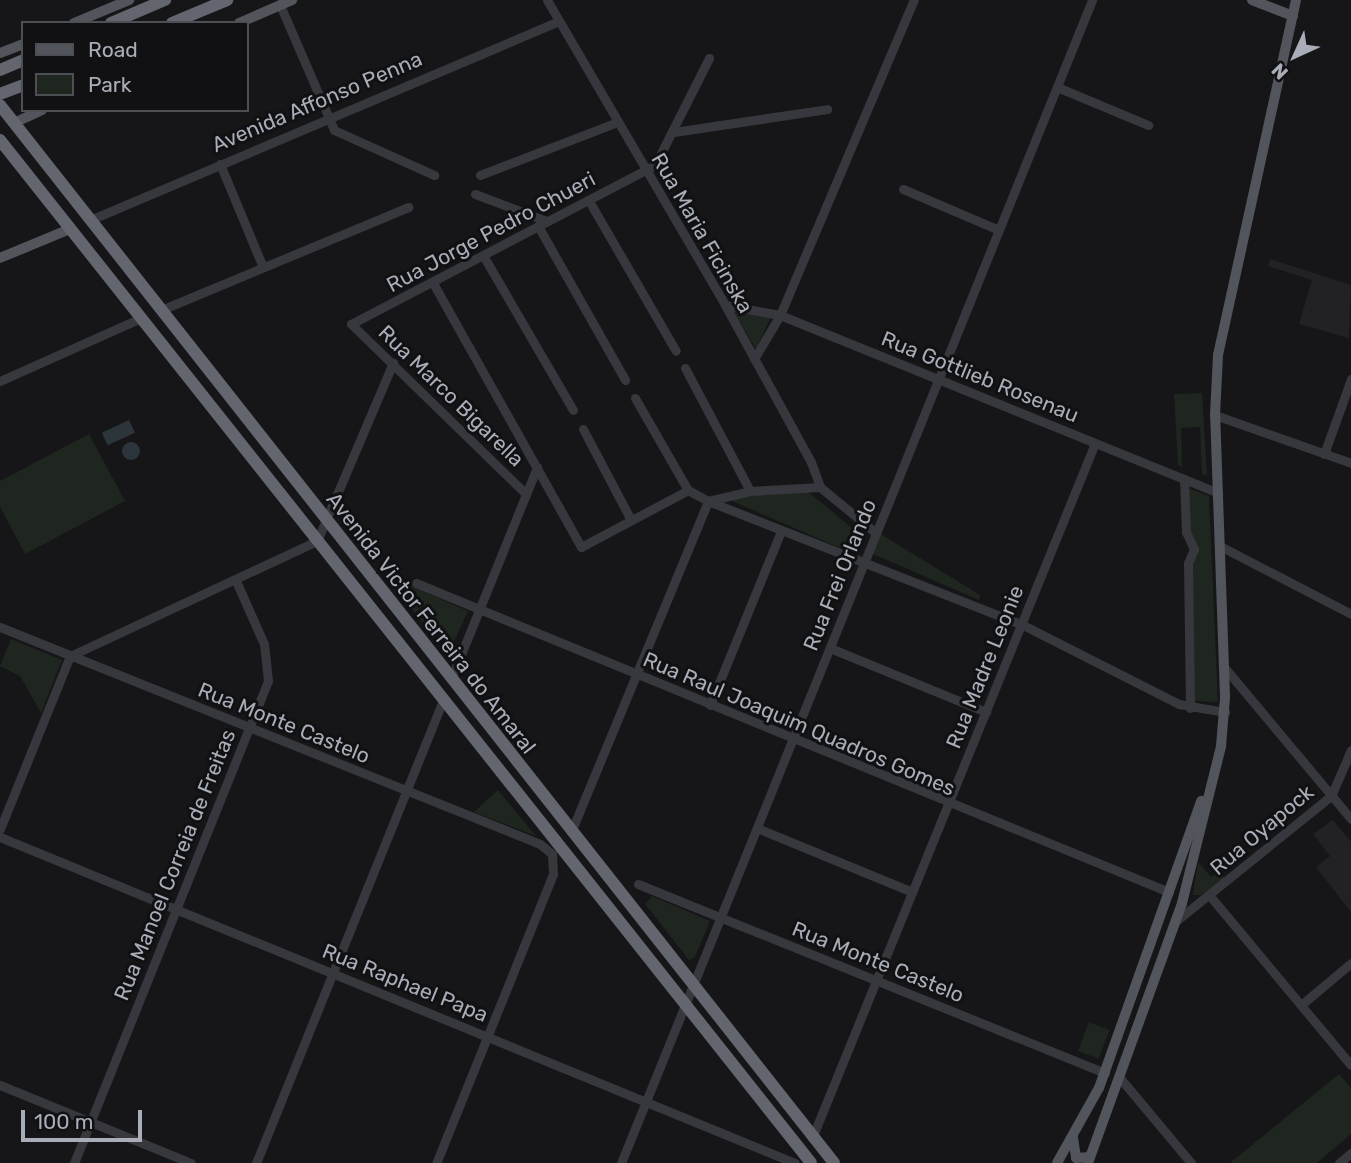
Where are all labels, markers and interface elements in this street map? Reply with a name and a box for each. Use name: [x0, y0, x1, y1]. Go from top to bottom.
legend: [21, 21, 248, 112]
north arrow: [1260, 21, 1330, 91]
text: Road: [88, 37, 138, 62]
street label: Avenida Affonso Penna: [208, 46, 426, 158]
text: N: [1267, 58, 1293, 84]
text: Park: [88, 72, 132, 97]
street label: Rua Maria Ficinska: [646, 148, 758, 318]
street label: Rua Jorge Pedro Chueri: [382, 166, 600, 298]
street label: Rua Marco Bigarella: [373, 320, 529, 472]
street label: Rua Gottlieb Rosenau: [878, 326, 1082, 428]
street label: Avenida Victor Ferreira do Amaral: [321, 487, 541, 759]
street label: Rua Frei Orlando: [798, 496, 882, 654]
street label: Rua Madre Leonie: [941, 582, 1029, 752]
street label: Rua Raul Joaquim Quadros Gomes: [639, 647, 959, 801]
street label: Rua Monte Castelo: [194, 677, 374, 769]
street label: Rua Manoel Correia de Freitas: [109, 726, 241, 1004]
street label: Rua Oyapock: [1205, 779, 1319, 881]
street label: Rua Monte Castelo: [788, 916, 968, 1008]
street label: Rua Raphael Papa: [319, 938, 491, 1028]
scale bar: [24, 1096, 145, 1140]
text: 100 m: [34, 1109, 93, 1134]

